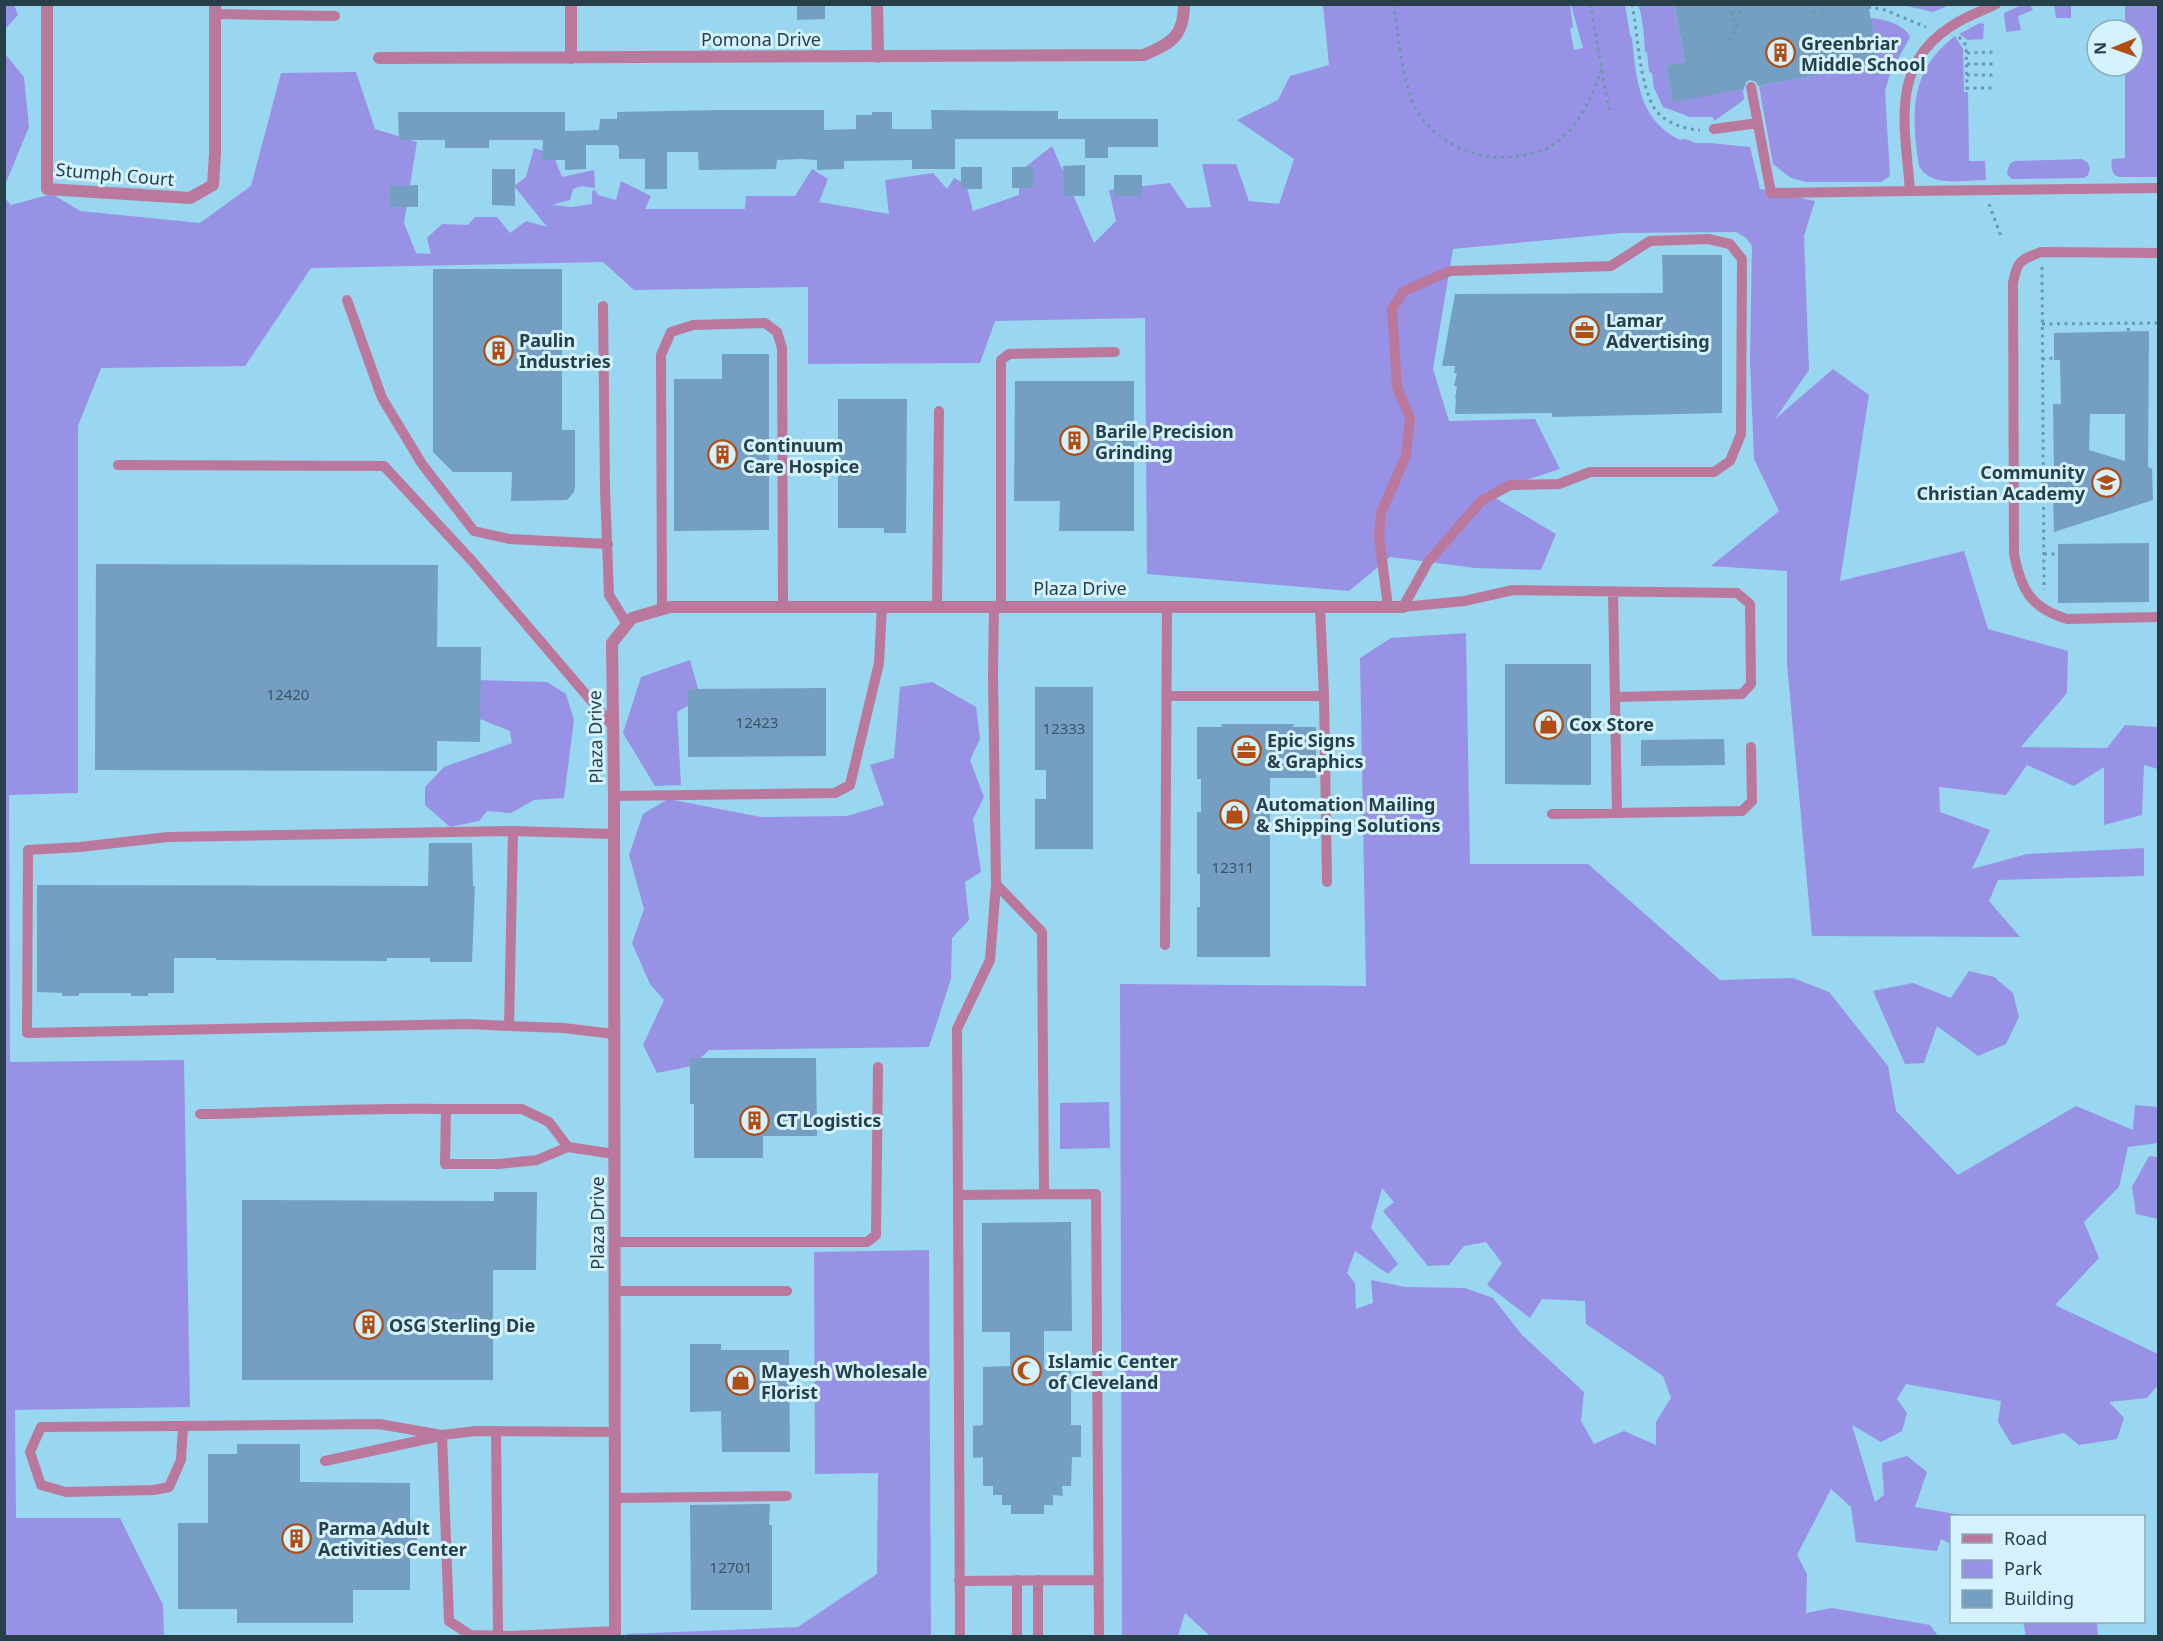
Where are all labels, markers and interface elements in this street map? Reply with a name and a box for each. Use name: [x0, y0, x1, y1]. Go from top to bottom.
north arrow: [2085, 18, 2145, 78]
street label: Pomona Drive: [701, 27, 821, 51]
place label: Greenbriar Middle School: [1801, 31, 1926, 76]
building icon: Greenbriar Middle School: [1764, 37, 1796, 69]
text: N: [2089, 42, 2111, 55]
street label: Stumph Court: [55, 157, 176, 191]
place label: Lamar Advertising: [1606, 308, 1710, 353]
office icon: Lamar Advertising: [1569, 314, 1601, 346]
place label: Paulin Industries: [519, 328, 611, 373]
building icon: Paulin Industries: [482, 334, 514, 366]
place label: Barile Precision Grinding: [1095, 419, 1234, 464]
building icon: Barile Precision Grinding: [1058, 425, 1090, 457]
place label: Continuum Care Hospice: [743, 433, 859, 478]
building icon: Continuum Care Hospice: [706, 439, 738, 471]
place label: Community Christian Academy: [1916, 460, 2086, 505]
school or university icon: Community Christian Academy: [2090, 466, 2122, 498]
street label: Plaza Drive: [1033, 576, 1127, 600]
house number: 12420: [267, 684, 309, 704]
street label: Plaza Drive: [582, 690, 608, 784]
shop icon: Cox Store: [1532, 708, 1564, 740]
house number: 12423: [736, 712, 778, 732]
place label: Cox Store: [1569, 712, 1654, 736]
house number: 12333: [1043, 718, 1085, 738]
place label: Epic Signs & Graphics: [1267, 728, 1363, 773]
office icon: Epic Signs & Graphics: [1230, 734, 1262, 766]
place label: Automation Mailing & Shipping Solutions: [1256, 792, 1440, 837]
shop icon: Automation Mailing & Shipping Solutions: [1219, 798, 1251, 830]
house number: 12311: [1212, 857, 1254, 877]
building icon: CT Logistics: [739, 1104, 771, 1136]
place label: CT Logistics: [776, 1108, 881, 1132]
street label: Plaza Drive: [585, 1176, 609, 1270]
building icon: OSG Sterling Die: [352, 1309, 384, 1341]
place label: OSG Sterling Die: [389, 1313, 535, 1337]
place label: Islamic Center of Cleveland: [1048, 1349, 1178, 1394]
mosque icon: Islamic Center of Cleveland: [1011, 1355, 1043, 1387]
place label: Mayesh Wholesale Florist: [761, 1359, 928, 1404]
shop icon: Mayesh Wholesale Florist: [724, 1365, 756, 1397]
legend: [1950, 1515, 2145, 1623]
place label: Parma Adult Activities Center: [318, 1516, 467, 1561]
building icon: Parma Adult Activities Center: [281, 1522, 313, 1554]
text: Road: [2004, 1526, 2047, 1550]
text: Park: [2004, 1556, 2042, 1580]
house number: 12701: [710, 1557, 752, 1577]
text: Building: [2004, 1586, 2074, 1610]

